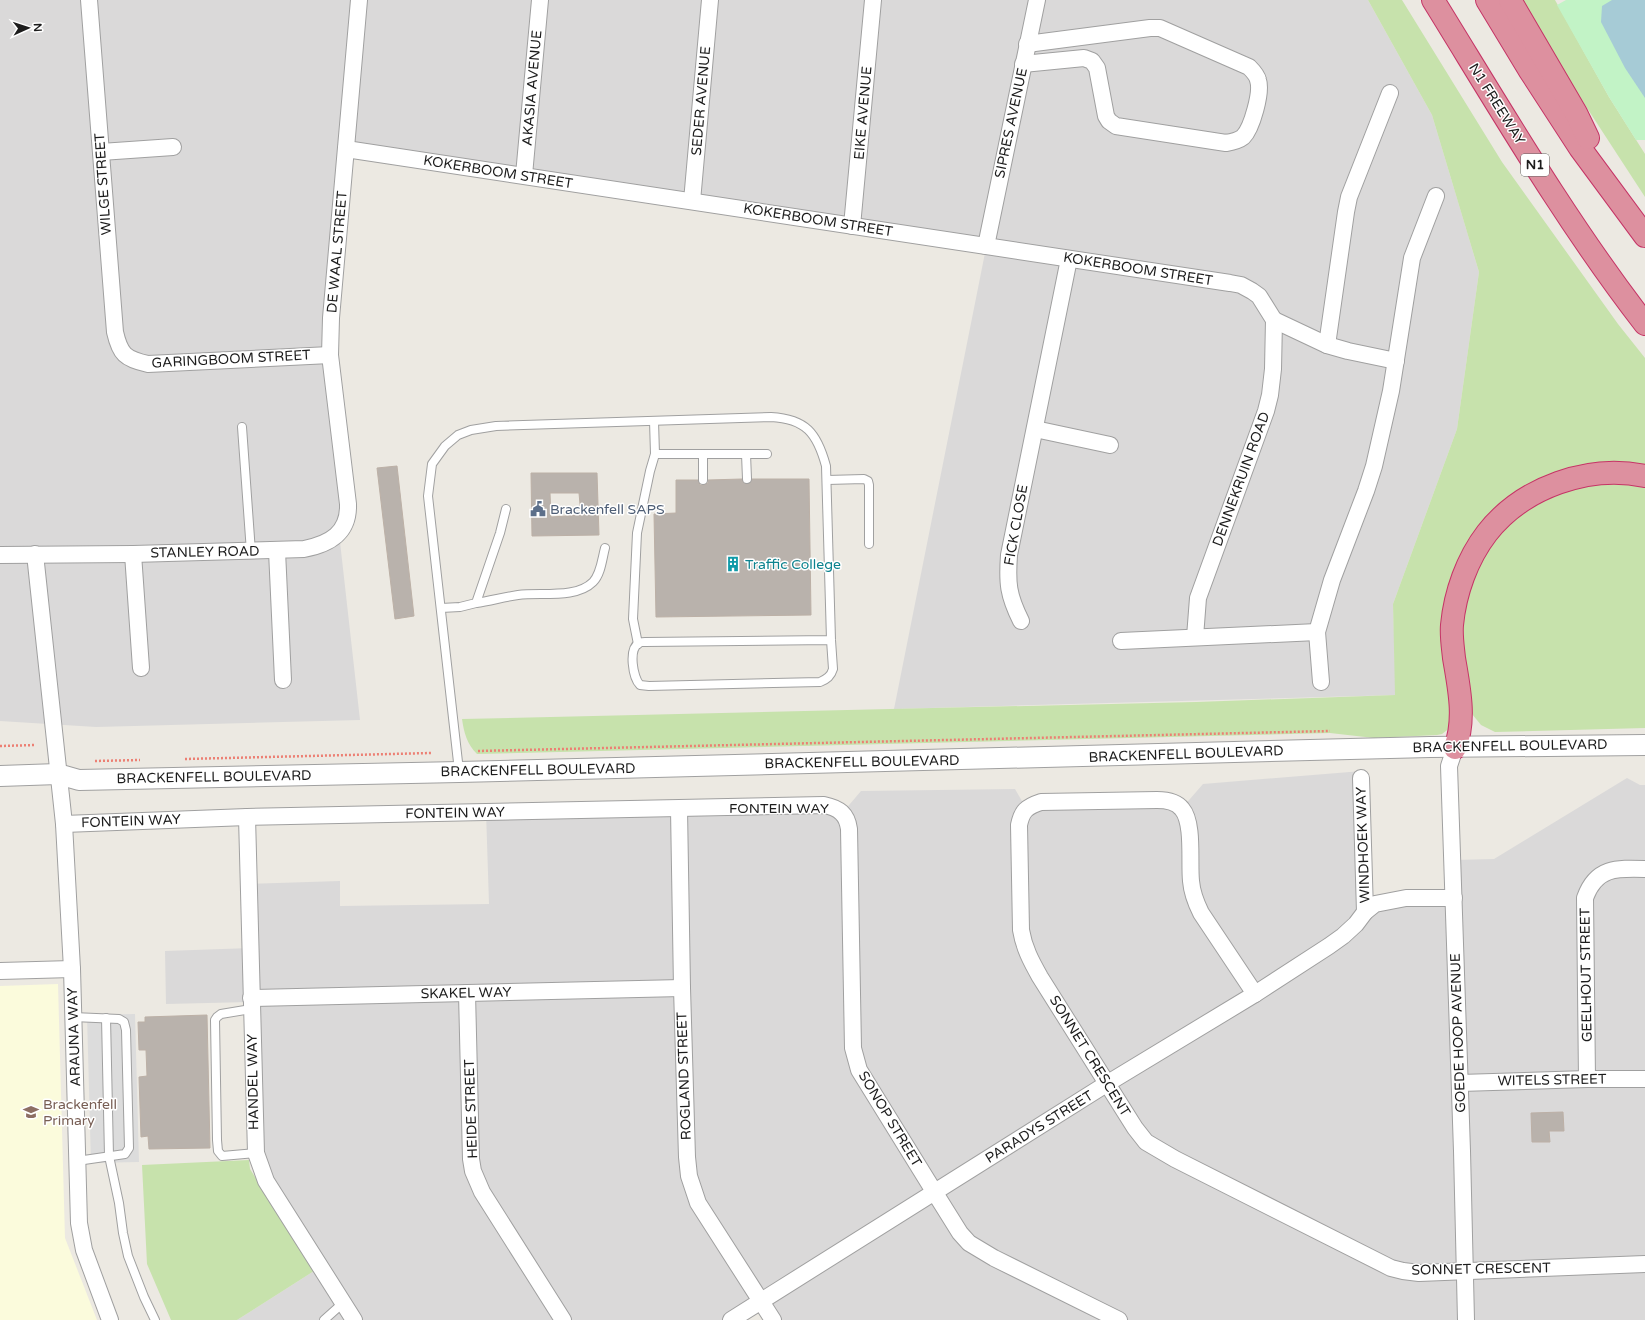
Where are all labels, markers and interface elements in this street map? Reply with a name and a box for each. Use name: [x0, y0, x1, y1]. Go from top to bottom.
north arrow: [8, 8, 48, 48]
text: N: [31, 23, 44, 32]
street label: AKASIA AVENUE: [518, 29, 546, 146]
street label: SEDER AVENUE: [688, 45, 714, 156]
street label: N1 FREEWAY: [1465, 60, 1529, 148]
street label: EIKE AVENUE: [850, 65, 876, 161]
street label: SIPRES AVENUE: [991, 66, 1031, 180]
street label: WILGE STREET: [91, 132, 115, 236]
street label: KOKERBOOM STREET: [422, 152, 574, 192]
road number: N1: [1521, 154, 1549, 176]
street label: DE WAAL STREET: [323, 190, 351, 314]
street label: KOKERBOOM STREET: [742, 200, 894, 240]
street label: KOKERBOOM STREET: [1062, 249, 1214, 289]
street label: GARINGBOOM STREET: [151, 346, 312, 372]
street label: DENNEKRUIN ROAD: [1209, 409, 1273, 549]
street label: FICK CLOSE: [1001, 483, 1031, 567]
public building icon: Brackenfell SAPS: [529, 500, 547, 518]
place label: Brackenfell SAPS: [550, 501, 665, 518]
street label: STANLEY ROAD: [150, 543, 260, 561]
building icon: Traffic College: [724, 555, 742, 573]
place label: Traffic College: [745, 556, 841, 573]
street label: BRACKENFELL BOULEVARD: [1412, 736, 1608, 756]
street label: BRACKENFELL BOULEVARD: [1088, 742, 1284, 766]
street label: BRACKENFELL BOULEVARD: [764, 752, 960, 772]
street label: BRACKENFELL BOULEVARD: [440, 760, 636, 780]
street label: BRACKENFELL BOULEVARD: [116, 767, 312, 787]
street label: WINDHOEK WAY: [1352, 786, 1374, 904]
street label: FONTEIN WAY: [729, 800, 829, 817]
street label: FONTEIN WAY: [405, 804, 505, 822]
street label: FONTEIN WAY: [81, 811, 181, 831]
street label: GEELHOUT STREET: [1576, 907, 1596, 1042]
street label: GOEDE HOOP AVENUE: [1447, 953, 1469, 1113]
street label: SKAKEL WAY: [420, 984, 512, 1002]
street label: ARAUNA WAY: [64, 987, 84, 1087]
street label: SONNET CRESCENT: [1046, 992, 1134, 1120]
street label: ROGLAND STREET: [673, 1011, 695, 1141]
street label: HANDEL WAY: [244, 1034, 262, 1130]
street label: HEIDE STREET: [461, 1058, 481, 1159]
street label: SONOP STREET: [855, 1068, 926, 1170]
street label: WITELS STREET: [1497, 1071, 1607, 1089]
street label: PARADYS STREET: [982, 1087, 1096, 1167]
place label: Brackenfell Primary: [43, 1096, 117, 1129]
school or university icon: Brackenfell Primary: [22, 1103, 40, 1121]
street label: SONNET CRESCENT: [1411, 1259, 1551, 1279]

